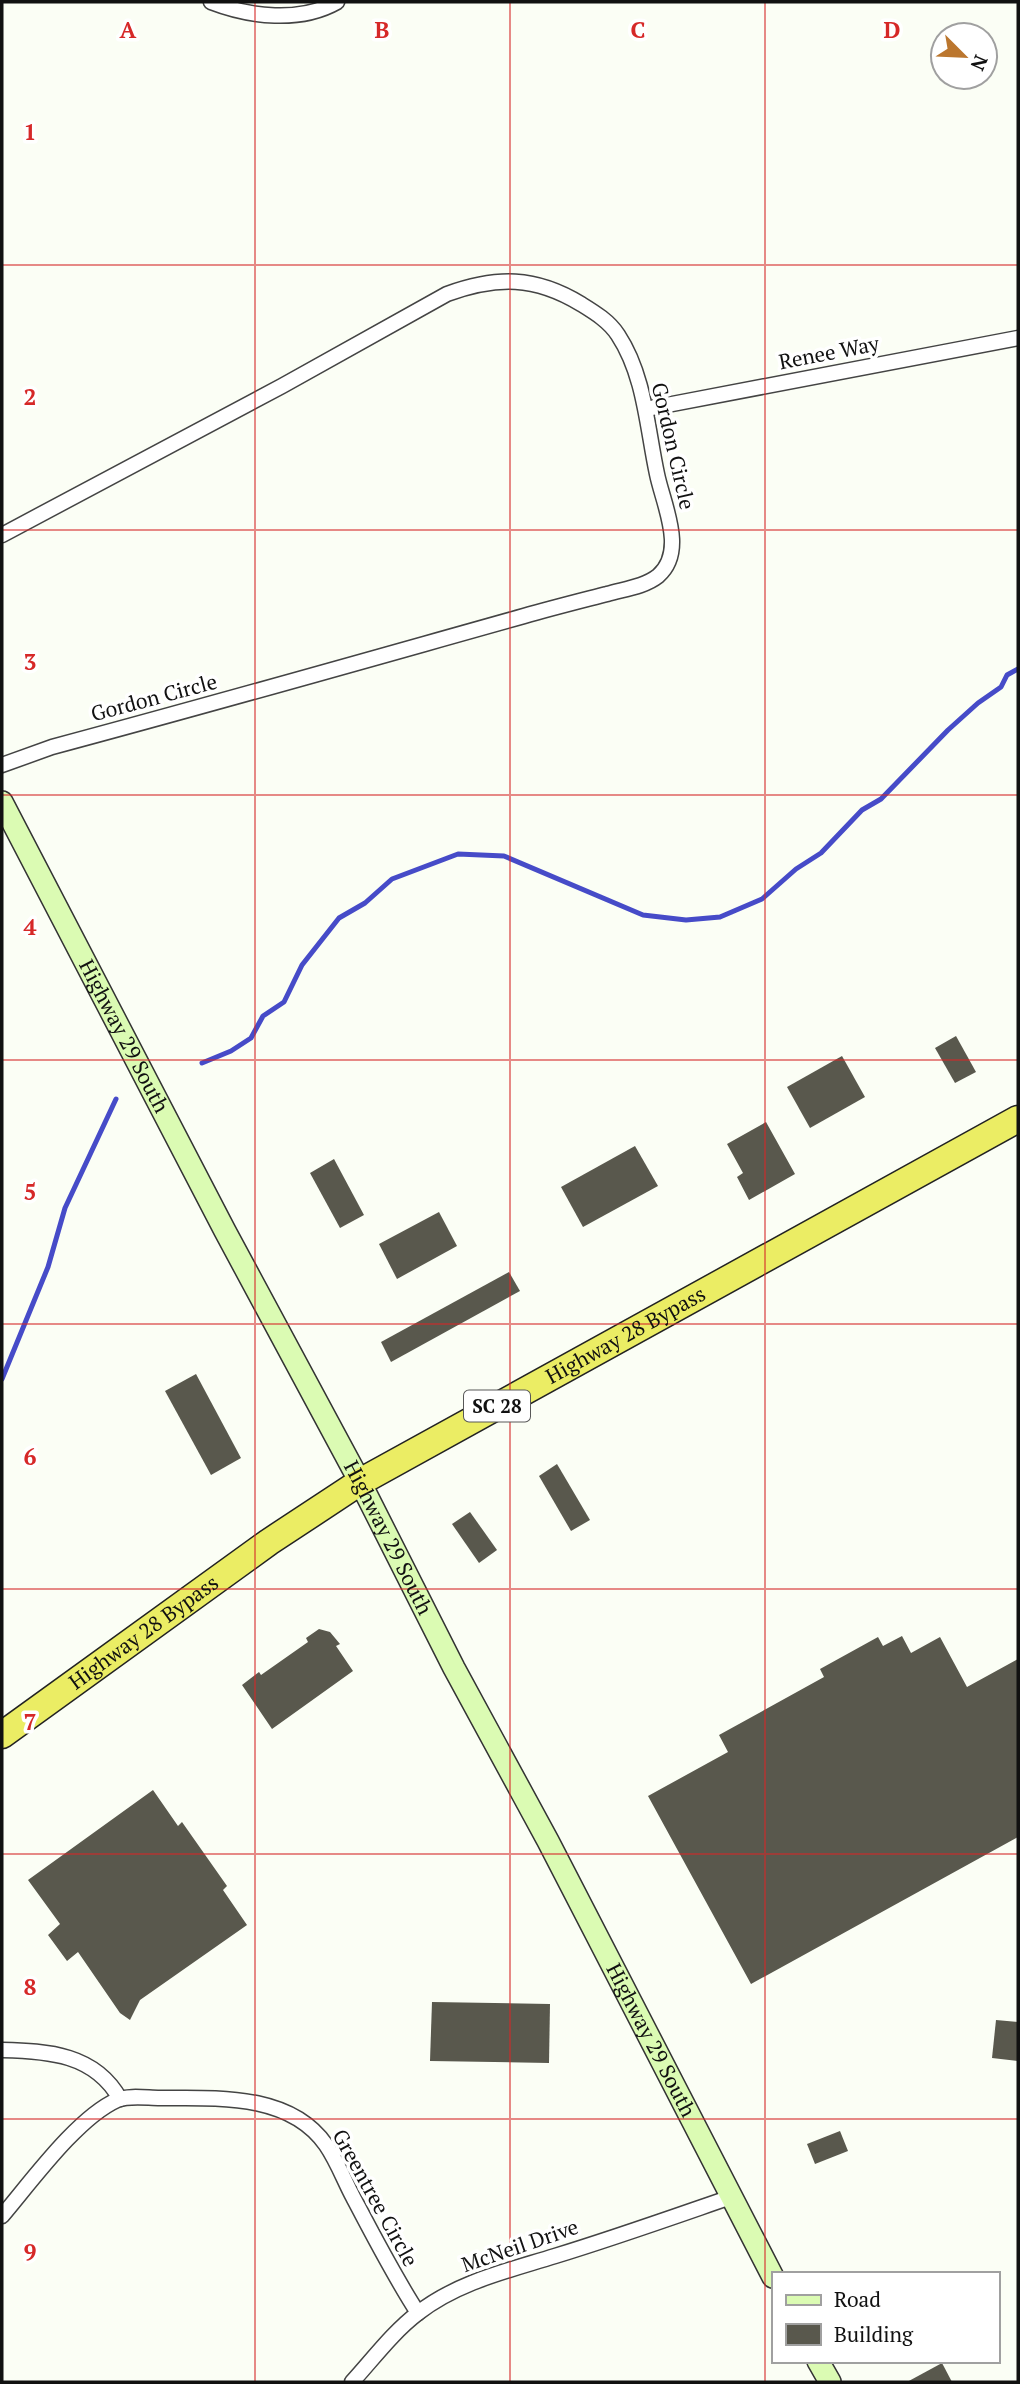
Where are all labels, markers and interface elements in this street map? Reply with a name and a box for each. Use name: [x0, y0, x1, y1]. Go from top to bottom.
text: A: [120, 14, 137, 45]
text: B: [375, 14, 390, 45]
text: C: [631, 14, 646, 45]
text: D: [884, 14, 901, 45]
north arrow: [929, 21, 999, 91]
text: N: [965, 51, 994, 75]
text: 1: [24, 116, 37, 147]
street label: Renee Way: [776, 328, 882, 375]
street label: Gordon Circle: [646, 380, 702, 512]
text: 2: [24, 381, 37, 412]
text: 3: [24, 646, 37, 677]
street label: Gordon Circle: [88, 667, 220, 727]
text: 4: [24, 911, 37, 942]
street label: Highway 29 South: [73, 954, 176, 1117]
text: 5: [24, 1176, 37, 1207]
street label: Highway 28 Bypass: [540, 1279, 710, 1390]
road number: SC 28: [464, 1390, 530, 1422]
text: 6: [24, 1441, 37, 1472]
street label: Highway 29 South: [338, 1455, 440, 1619]
street label: Highway 28 Bypass: [63, 1568, 224, 1695]
text: 7: [24, 1706, 37, 1737]
street label: Highway 29 South: [600, 1958, 703, 2121]
text: 8: [24, 1971, 37, 2002]
street label: Greentree Circle: [327, 2124, 425, 2271]
street label: McNeil Drive: [458, 2212, 582, 2278]
text: 9: [24, 2236, 37, 2267]
legend: [772, 2272, 999, 2363]
text: Road: [834, 2285, 881, 2313]
text: Building: [834, 2320, 914, 2348]

